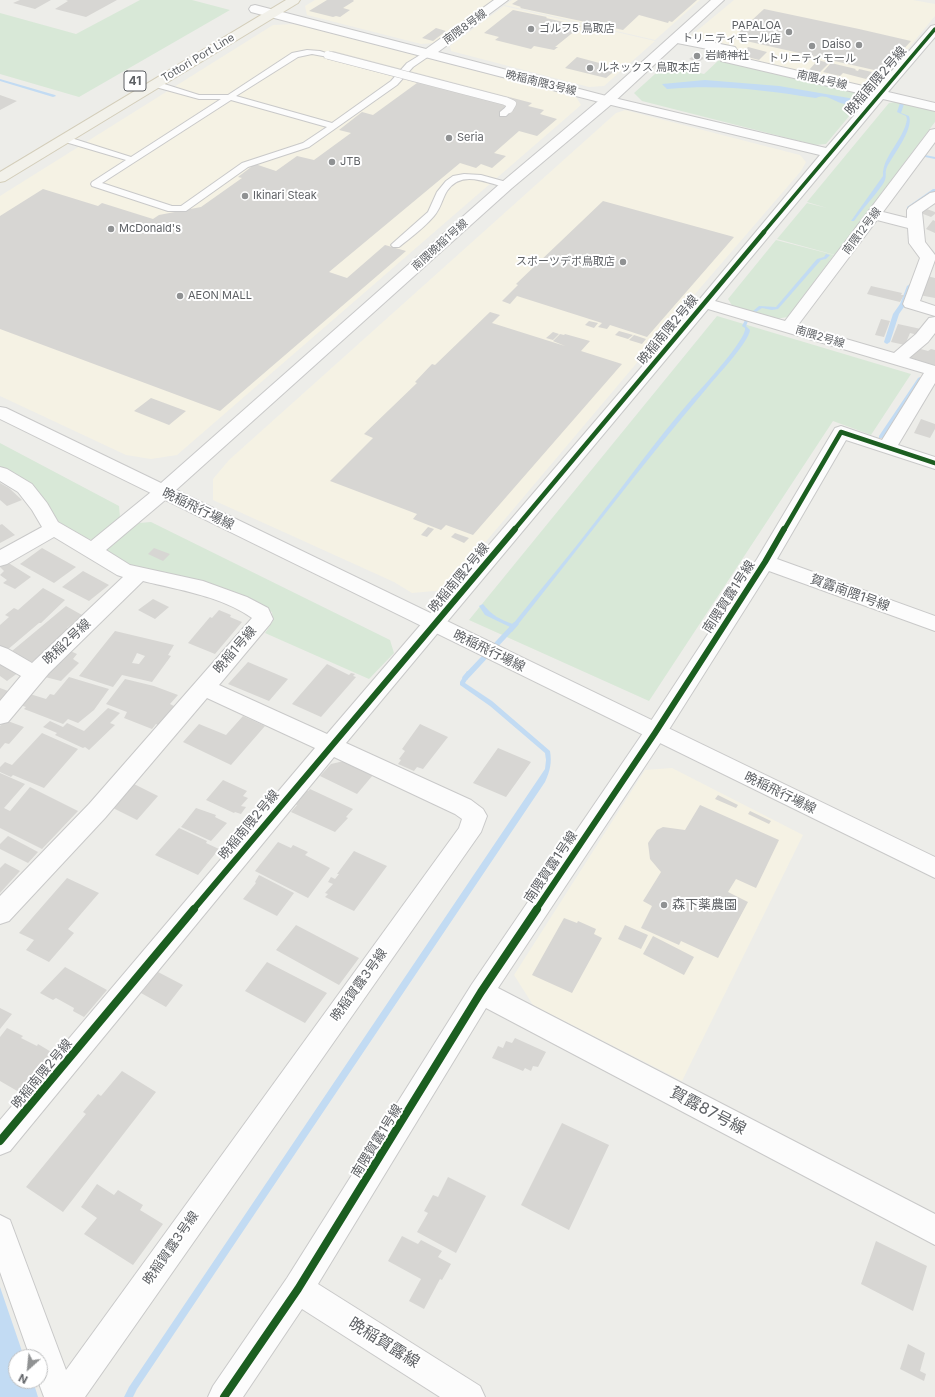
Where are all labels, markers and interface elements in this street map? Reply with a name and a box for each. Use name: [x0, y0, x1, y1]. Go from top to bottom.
street label: 南隈8号線: [441, 7, 489, 47]
place label: PAPALOA トリニティモール店: [682, 19, 781, 45]
place label: ゴルフ5 鳥取店: [539, 22, 615, 36]
marker: ゴルフ5 鳥取店: [526, 24, 536, 34]
marker: PAPALOA トリニティモール店: [784, 27, 794, 37]
street label: Tottori Port Line: [159, 31, 237, 85]
place label: Daiso: [822, 38, 851, 52]
marker: Daiso: [854, 40, 864, 50]
marker: トリニティモール: [807, 41, 817, 51]
street label: 晩稲南隈2号線: [842, 43, 910, 119]
place label: 岩崎神社: [705, 49, 749, 63]
marker: 岩崎神社: [692, 51, 702, 61]
place label: トリニティモール: [768, 52, 856, 66]
place label: ルネックス 鳥取本店: [598, 61, 700, 75]
marker: ルネックス 鳥取本店: [585, 63, 595, 73]
street label: 晩稲南隈3号線: [504, 68, 578, 98]
street label: 南隈4号線: [796, 68, 848, 92]
road number: 41: [124, 71, 146, 91]
place label: Seria: [457, 131, 484, 145]
marker: Seria: [444, 133, 454, 143]
place label: JTB: [340, 155, 361, 169]
marker: JTB: [327, 157, 337, 167]
place label: Ikinari Steak: [253, 189, 317, 203]
marker: Ikinari Steak: [240, 191, 250, 201]
street label: 南隈12号線: [840, 205, 884, 257]
street label: 南隈晩稲1号線: [409, 217, 471, 273]
place label: McDonald's: [119, 222, 181, 236]
marker: McDonald's: [106, 224, 116, 234]
place label: スポーツデポ鳥取店: [516, 255, 615, 269]
marker: スポーツデポ鳥取店: [618, 257, 628, 267]
place label: AEON MALL: [188, 289, 252, 303]
marker: AEON MALL: [175, 291, 185, 301]
street label: 晩稲南隈2号線: [634, 292, 702, 368]
street label: 南隈2号線: [794, 323, 846, 351]
street label: 晩稲飛行場線: [160, 485, 236, 533]
street label: 晩稲南隈2号線: [425, 540, 493, 616]
street label: 南隈賀露1号線: [700, 558, 758, 636]
street label: 賀露南隈1号線: [808, 571, 892, 615]
street label: 晩稲2号線: [40, 616, 94, 668]
street label: 晩稲1号線: [210, 623, 260, 677]
street label: 晩稲飛行場線: [451, 627, 527, 675]
street label: 晩稲飛行場線: [742, 769, 818, 817]
street label: 晩稲南隈2号線: [215, 787, 283, 863]
street label: 南隈賀露1号線: [521, 828, 581, 906]
place label: 森下薬農園: [672, 897, 737, 913]
marker: 森下薬農園: [659, 900, 669, 910]
street label: 晩稲賀露3号線: [327, 946, 391, 1024]
street label: 晩稲南隈2号線: [8, 1036, 76, 1112]
street label: 賀露87号線: [667, 1083, 749, 1139]
street label: 南隈賀露1号線: [348, 1102, 406, 1180]
street label: 晩稲賀露3号線: [140, 1208, 202, 1288]
street label: 晩稲賀露線: [345, 1314, 423, 1372]
north arrow: [8, 1349, 48, 1389]
text: N: [16, 1371, 30, 1387]

